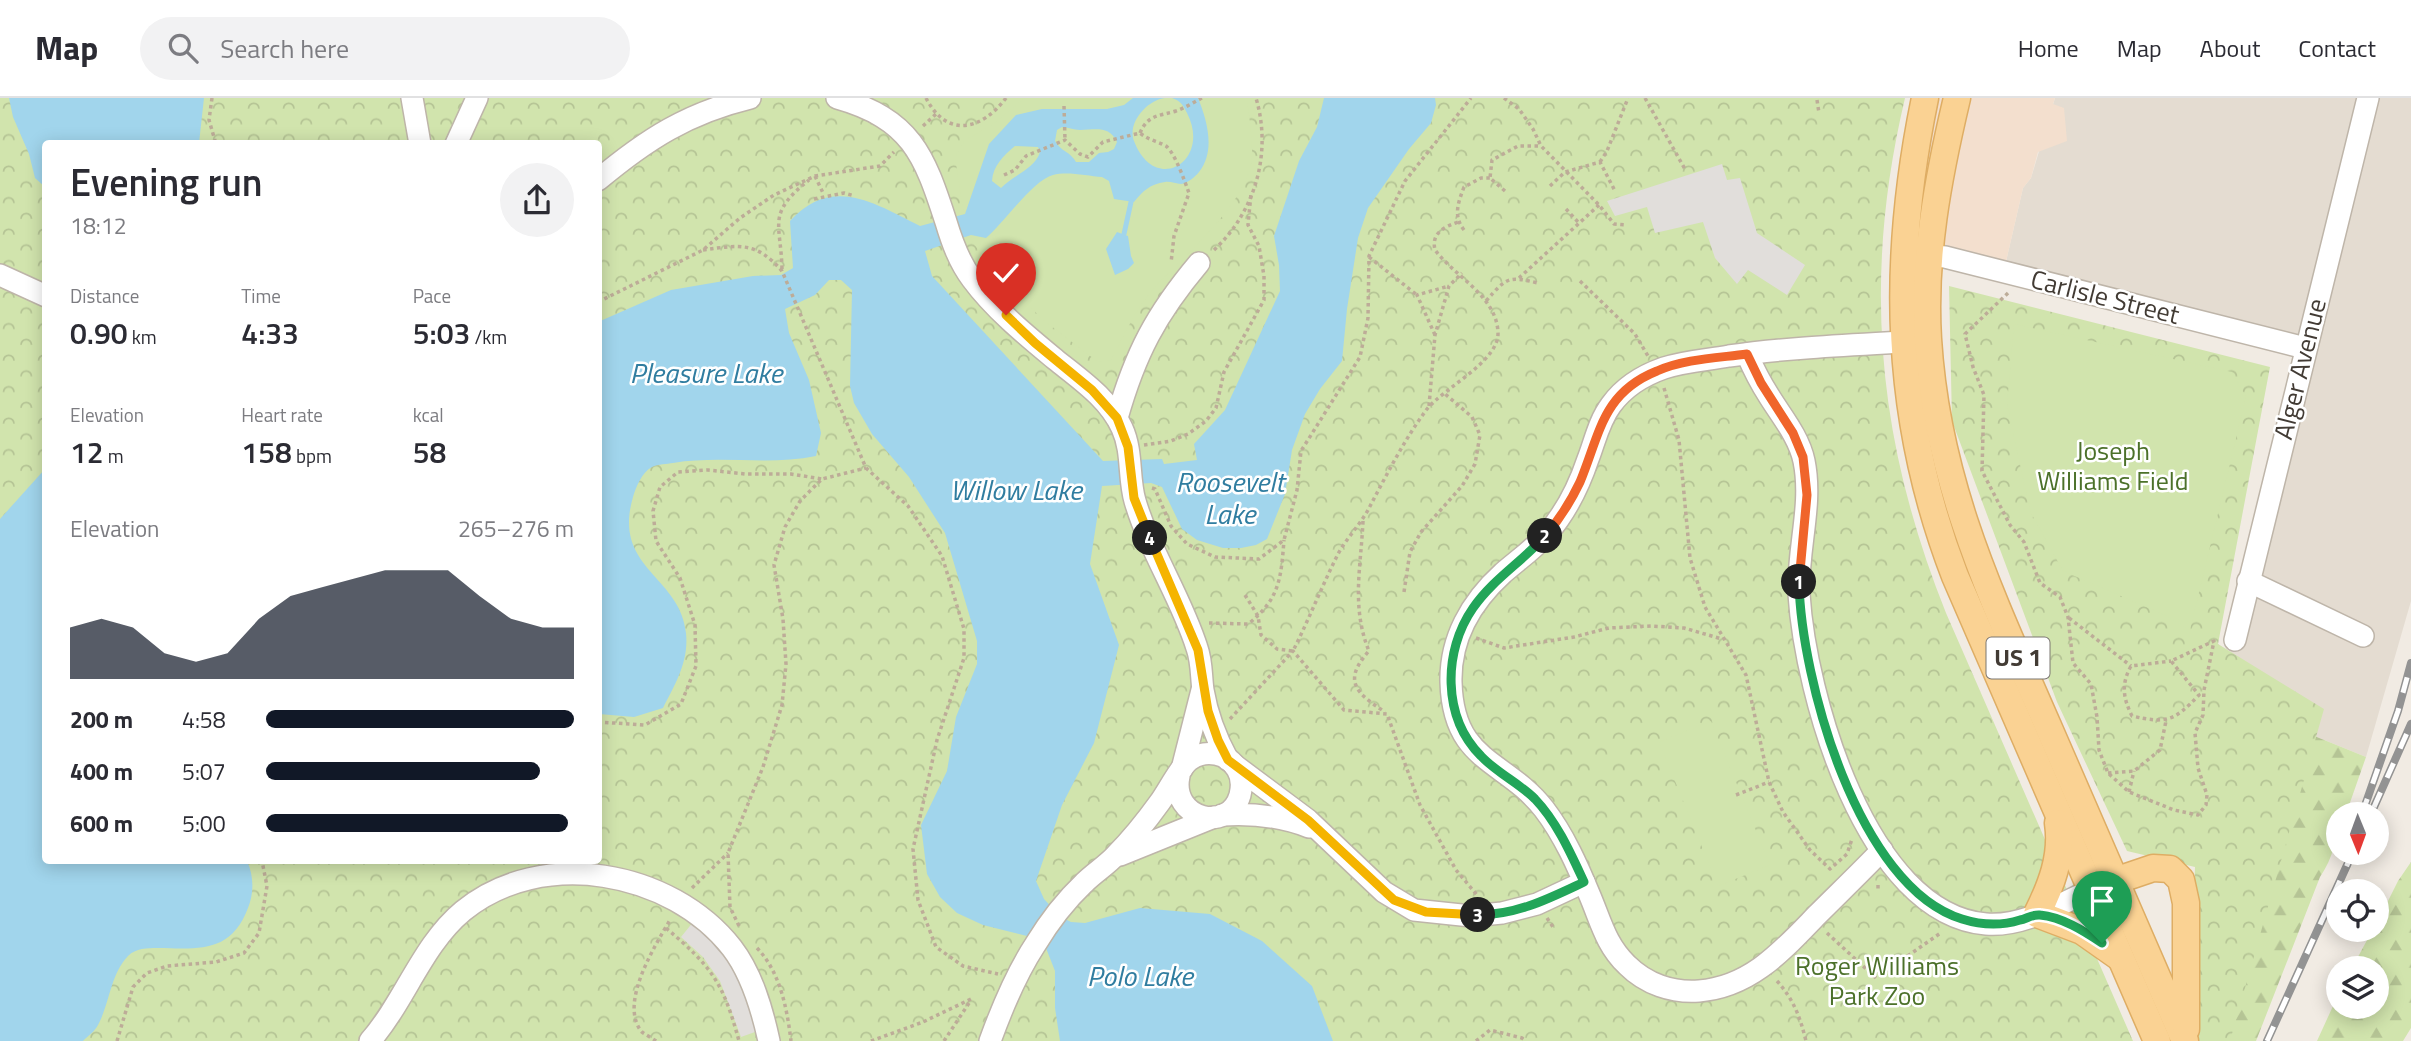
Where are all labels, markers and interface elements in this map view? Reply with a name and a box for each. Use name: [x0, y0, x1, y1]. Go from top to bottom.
search box: [140, 17, 630, 80]
text: Map: [35, 23, 98, 73]
icon: search: [164, 29, 202, 67]
text: Search here: [220, 29, 349, 68]
text: Home: [2018, 30, 2079, 66]
text: Map: [2117, 30, 2162, 66]
text: About: [2200, 30, 2260, 66]
text: Contact: [2298, 30, 2376, 66]
text: Evening run: [70, 153, 263, 211]
button: share: [500, 163, 574, 237]
text: 18:12: [70, 208, 127, 243]
pin: [976, 243, 1036, 315]
icon: check: [987, 254, 1025, 292]
street label: Carlisle Street: [2027, 259, 2184, 334]
text: Distance: [70, 281, 139, 310]
text: Time: [241, 281, 281, 310]
text: Pace: [413, 281, 451, 310]
street label: Alger Avenue: [2263, 294, 2336, 443]
text: 0.90: [70, 310, 128, 356]
text: 4:33: [241, 310, 299, 356]
text: 5:03: [413, 310, 470, 356]
text: km: [128, 322, 157, 351]
text: /km: [470, 322, 507, 351]
water label: Pleasure Lake: [630, 351, 784, 394]
text: Elevation: [70, 400, 144, 429]
text: Heart rate: [241, 400, 323, 429]
text: kcal: [413, 400, 444, 429]
text: 12: [70, 429, 104, 475]
text: 158: [241, 429, 292, 475]
text: 58: [413, 429, 446, 475]
park label: Joseph Williams Field: [2037, 431, 2189, 500]
text: m: [104, 441, 124, 470]
text: bpm: [292, 441, 332, 470]
water label: Roosevelt Lake: [1176, 460, 1287, 535]
water label: Willow Lake: [950, 468, 1084, 511]
text: Elevation: [70, 511, 159, 546]
text: 265–276 m: [458, 511, 574, 546]
pin: 2: [1528, 518, 1562, 554]
pin: 4: [1132, 520, 1168, 556]
text: 2: [1539, 521, 1550, 550]
text: 4: [1144, 523, 1155, 552]
pin: 1: [1782, 564, 1816, 600]
text: 1: [1793, 567, 1804, 596]
road number: US 1: [1986, 638, 2050, 678]
text: 200 m: [70, 702, 133, 737]
text: 4:58: [182, 702, 226, 737]
text: 400 m: [70, 754, 133, 789]
text: 5:07: [182, 754, 226, 789]
north arrow: [2326, 802, 2389, 864]
map controls: [2326, 802, 2389, 1019]
text: 600 m: [70, 806, 133, 841]
text: 5:00: [182, 806, 226, 841]
pin: [2072, 871, 2132, 943]
button: locate: [2326, 879, 2389, 942]
icon: arrive: [2083, 882, 2121, 920]
pin: 3: [1460, 898, 1496, 932]
text: 3: [1472, 900, 1483, 929]
park label: Roger Williams Park Zoo: [1795, 946, 1959, 1015]
water label: Polo Lake: [1087, 954, 1195, 997]
button: layers: [2326, 956, 2389, 1019]

